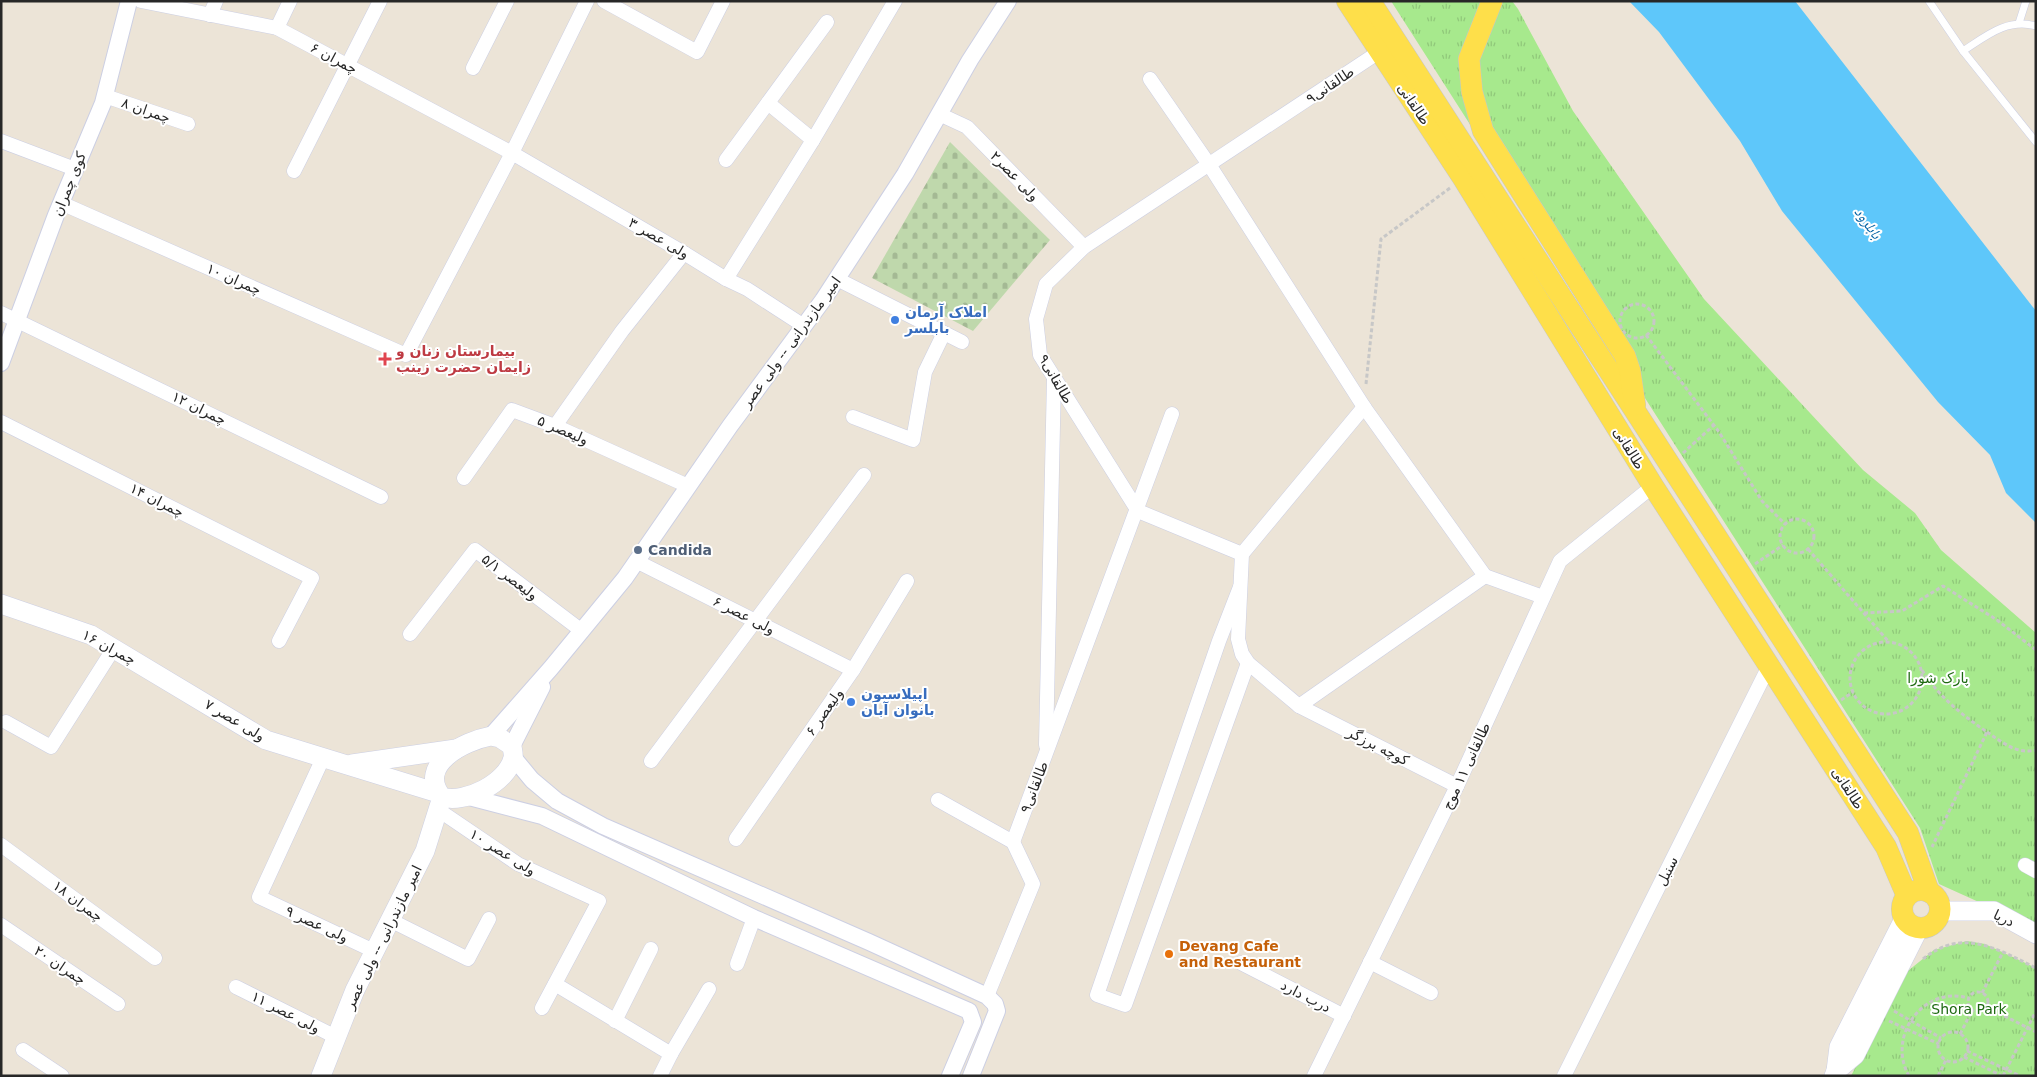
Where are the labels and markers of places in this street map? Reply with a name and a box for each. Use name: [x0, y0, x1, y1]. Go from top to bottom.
place label: املاک آرمان بابلسر: [904, 303, 987, 337]
marker: املاک آرمان بابلسر: [889, 314, 901, 326]
place label: بیمارستان زنان و زایمان حضرت زینب: [395, 343, 531, 376]
marker: بیمارستان زنان و زایمان حضرت زینب: [378, 352, 392, 366]
place label: Candida: [648, 542, 712, 558]
marker: Candida: [632, 544, 644, 556]
place label: اپیلاسیون بانوان آبان: [861, 686, 934, 719]
marker: اپیلاسیون بانوان آبان: [845, 696, 857, 708]
place label: Devang Cafe and Restaurant: [1179, 938, 1301, 970]
marker: Devang Cafe and Restaurant: [1163, 948, 1175, 960]

